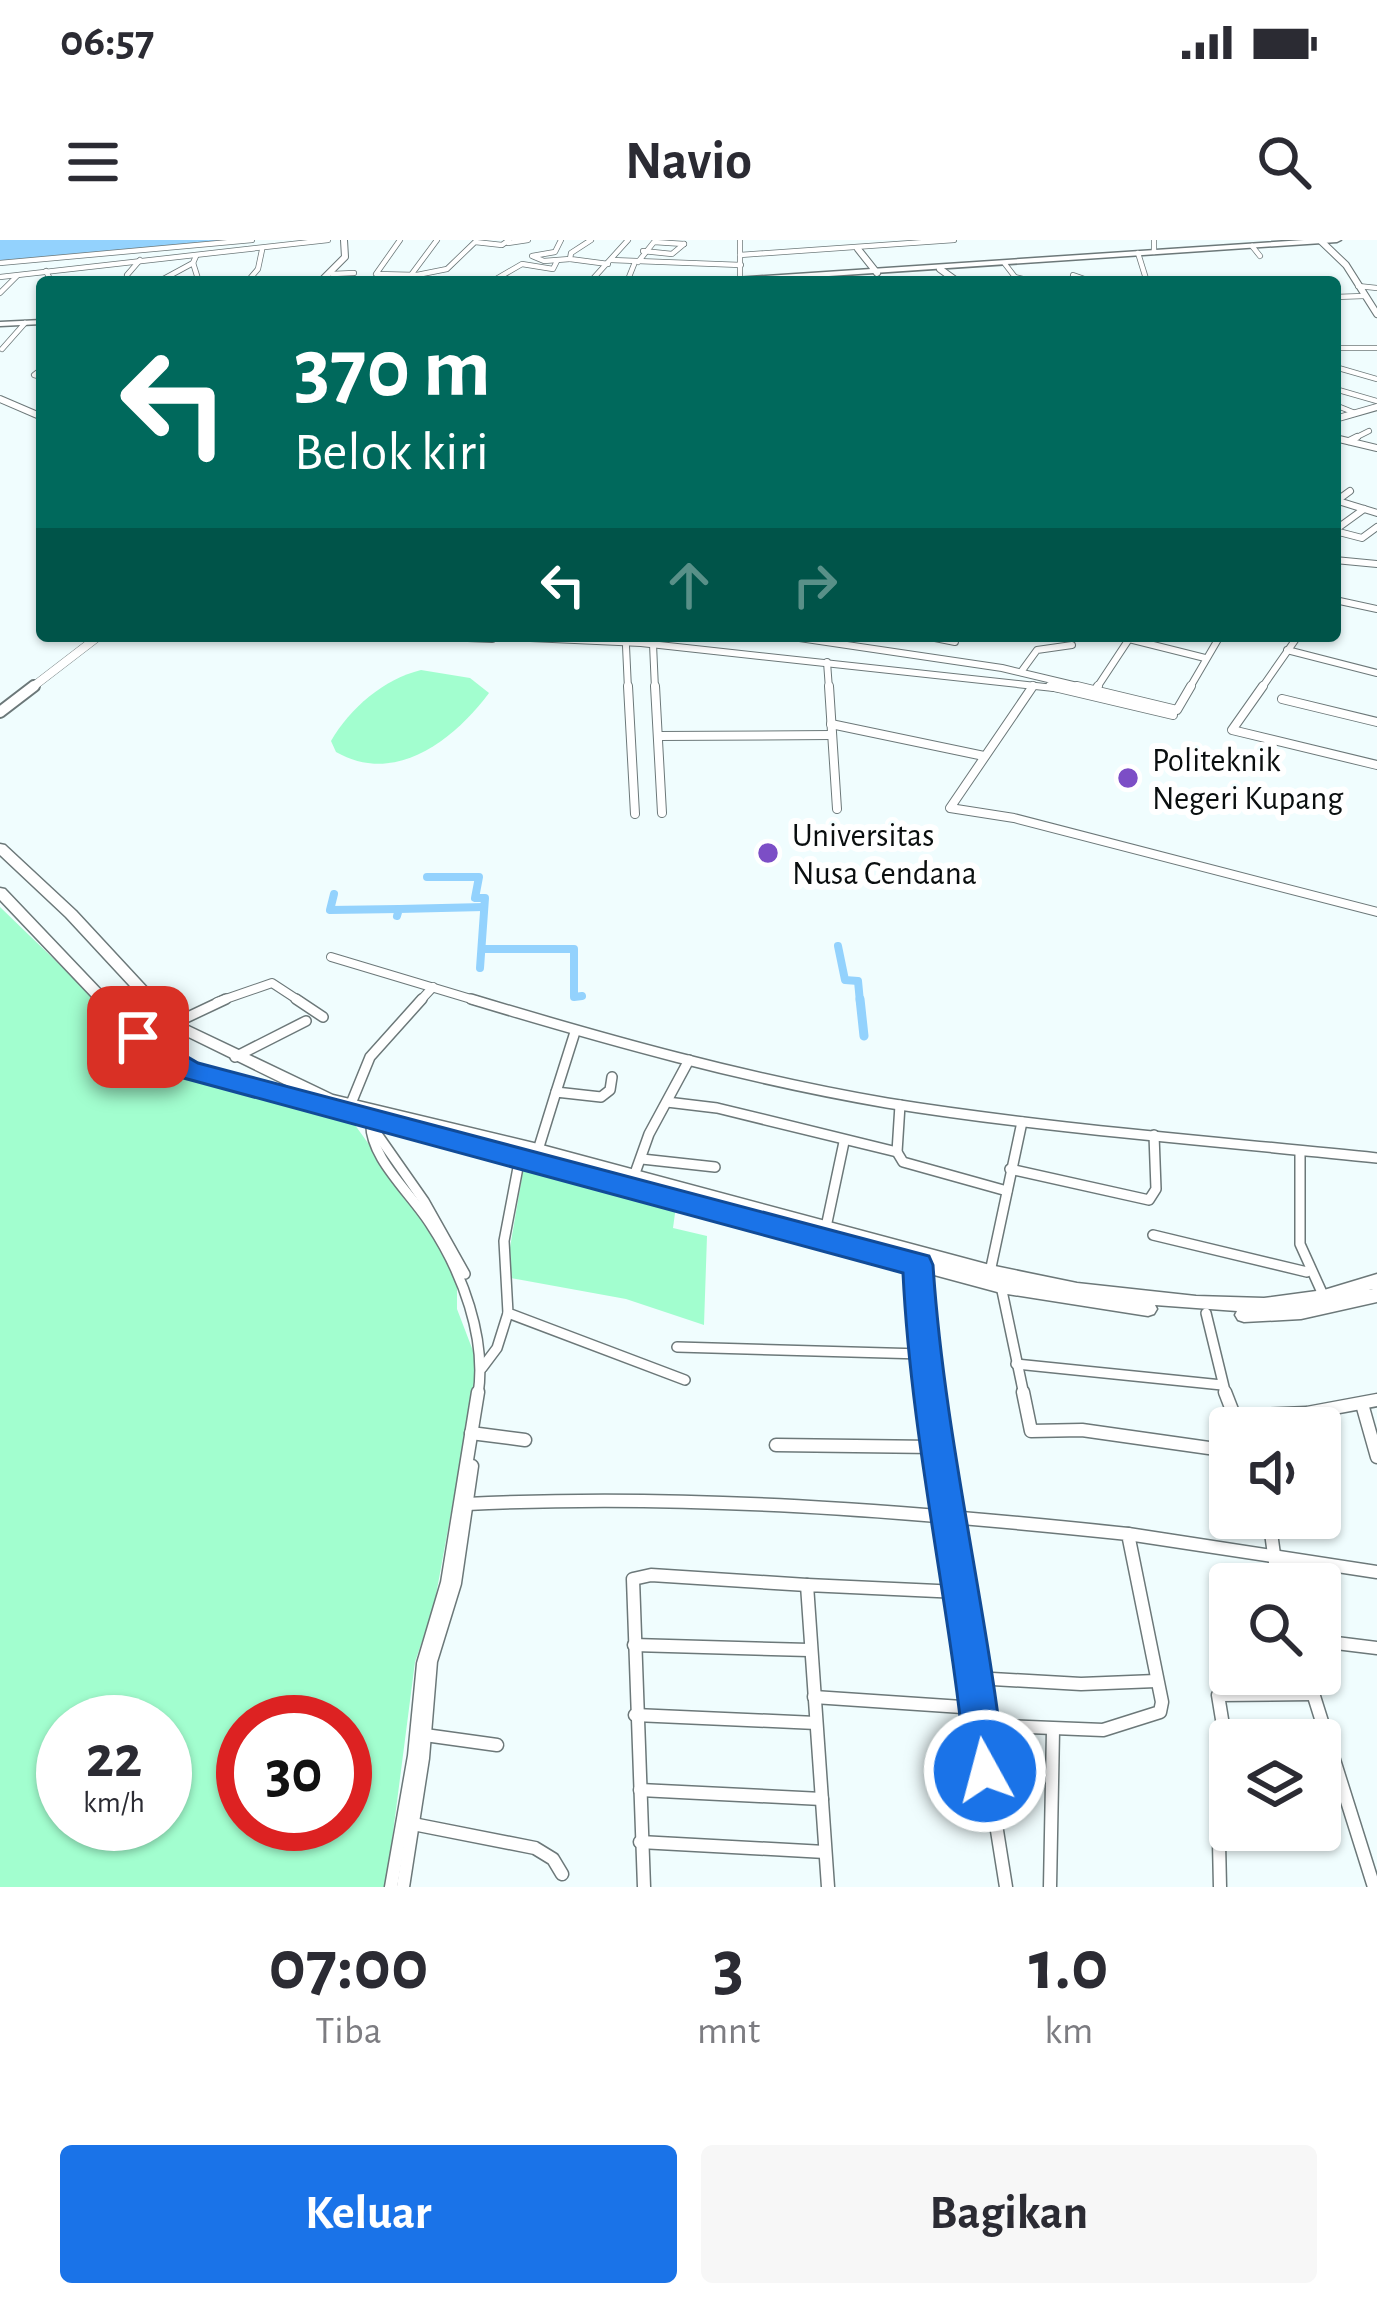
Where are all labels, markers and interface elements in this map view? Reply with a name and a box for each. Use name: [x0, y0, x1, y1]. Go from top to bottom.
text: 06:57: [60, 19, 154, 64]
icon: menu: [60, 129, 126, 195]
icon: search: [1251, 129, 1317, 195]
text: Navio: [625, 135, 752, 189]
icon: left: [96, 324, 252, 480]
text: 370 m: [294, 328, 491, 412]
text: Belok kiri: [294, 426, 489, 480]
icon: left: [530, 552, 596, 618]
icon: ahead: [656, 552, 722, 618]
icon: right: [782, 552, 848, 618]
place label: Politeknik Negeri Kupang: [1152, 745, 1343, 816]
marker: Politeknik Negeri Kupang: [1115, 765, 1141, 791]
place label: Universitas Nusa Cendana: [792, 820, 977, 891]
marker: Universitas Nusa Cendana: [755, 840, 781, 866]
pin: [87, 986, 189, 1088]
icon: arrive: [105, 1004, 171, 1070]
map controls: [1209, 1407, 1341, 1851]
button: sound: [1209, 1407, 1341, 1539]
button: search: [1209, 1563, 1341, 1695]
speed limit sign: 30: [216, 1695, 372, 1851]
position arrow: [922, 1708, 1048, 1834]
button: layers: [1209, 1719, 1341, 1851]
text: 22: [86, 1728, 142, 1788]
text: km/h: [83, 1788, 145, 1818]
text: 07:00: [268, 1930, 429, 2002]
text: 3: [713, 1930, 744, 2002]
text: 1.0: [1029, 1930, 1109, 2002]
text: Tiba: [315, 2012, 382, 2051]
text: mnt: [697, 2012, 760, 2051]
text: km: [1044, 2012, 1093, 2051]
button: Keluar: [60, 2145, 677, 2283]
button: Bagikan: [701, 2145, 1317, 2283]

